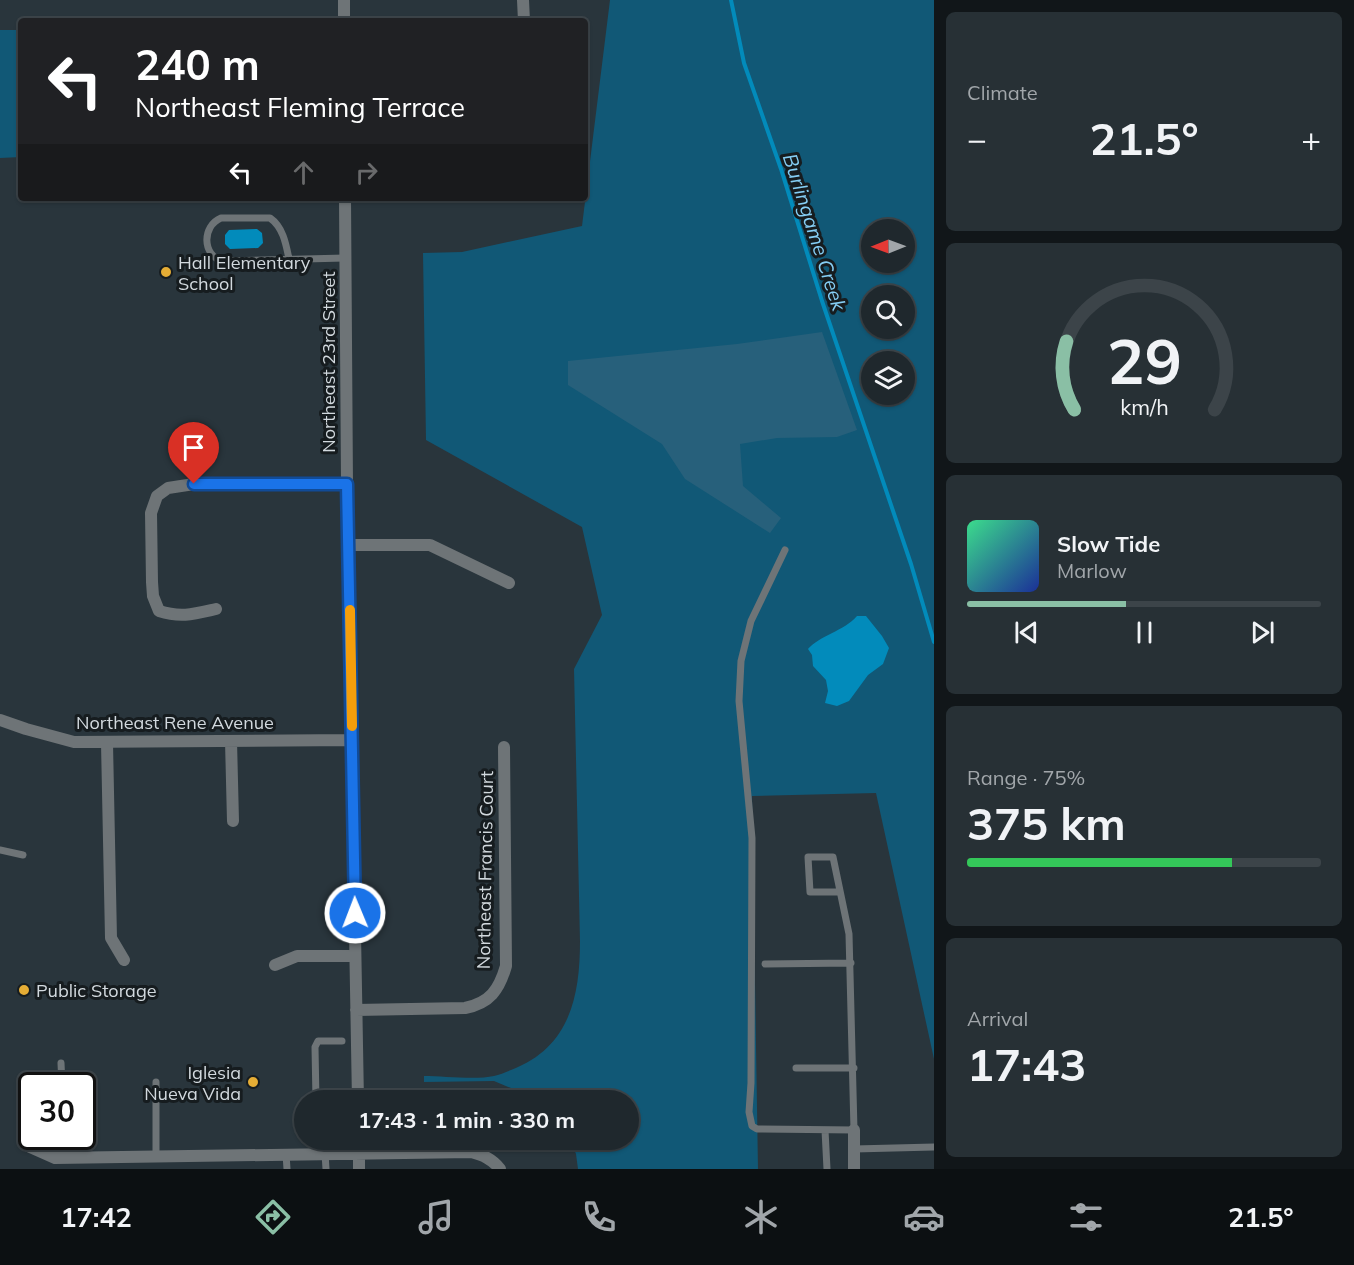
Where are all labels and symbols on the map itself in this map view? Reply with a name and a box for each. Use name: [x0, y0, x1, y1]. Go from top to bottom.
water label: Burlingame Creek: [778, 150, 852, 315]
north arrow: [861, 219, 915, 273]
place label: Hall Elementary School: [178, 251, 311, 295]
marker: Hall Elementary School: [159, 265, 173, 279]
street label: Northeast 23rd Street: [317, 271, 340, 453]
pin: [168, 422, 219, 484]
street label: Northeast Rene Avenue: [76, 711, 274, 734]
street label: Northeast Francis Court: [472, 771, 498, 969]
position arrow: [323, 881, 387, 945]
place label: Public Storage: [36, 979, 157, 1002]
marker: Public Storage: [17, 983, 31, 997]
place label: Iglesia Nueva Vida: [144, 1061, 241, 1105]
speed limit sign: 30: [18, 1072, 96, 1150]
marker: Iglesia Nueva Vida: [246, 1075, 260, 1089]

